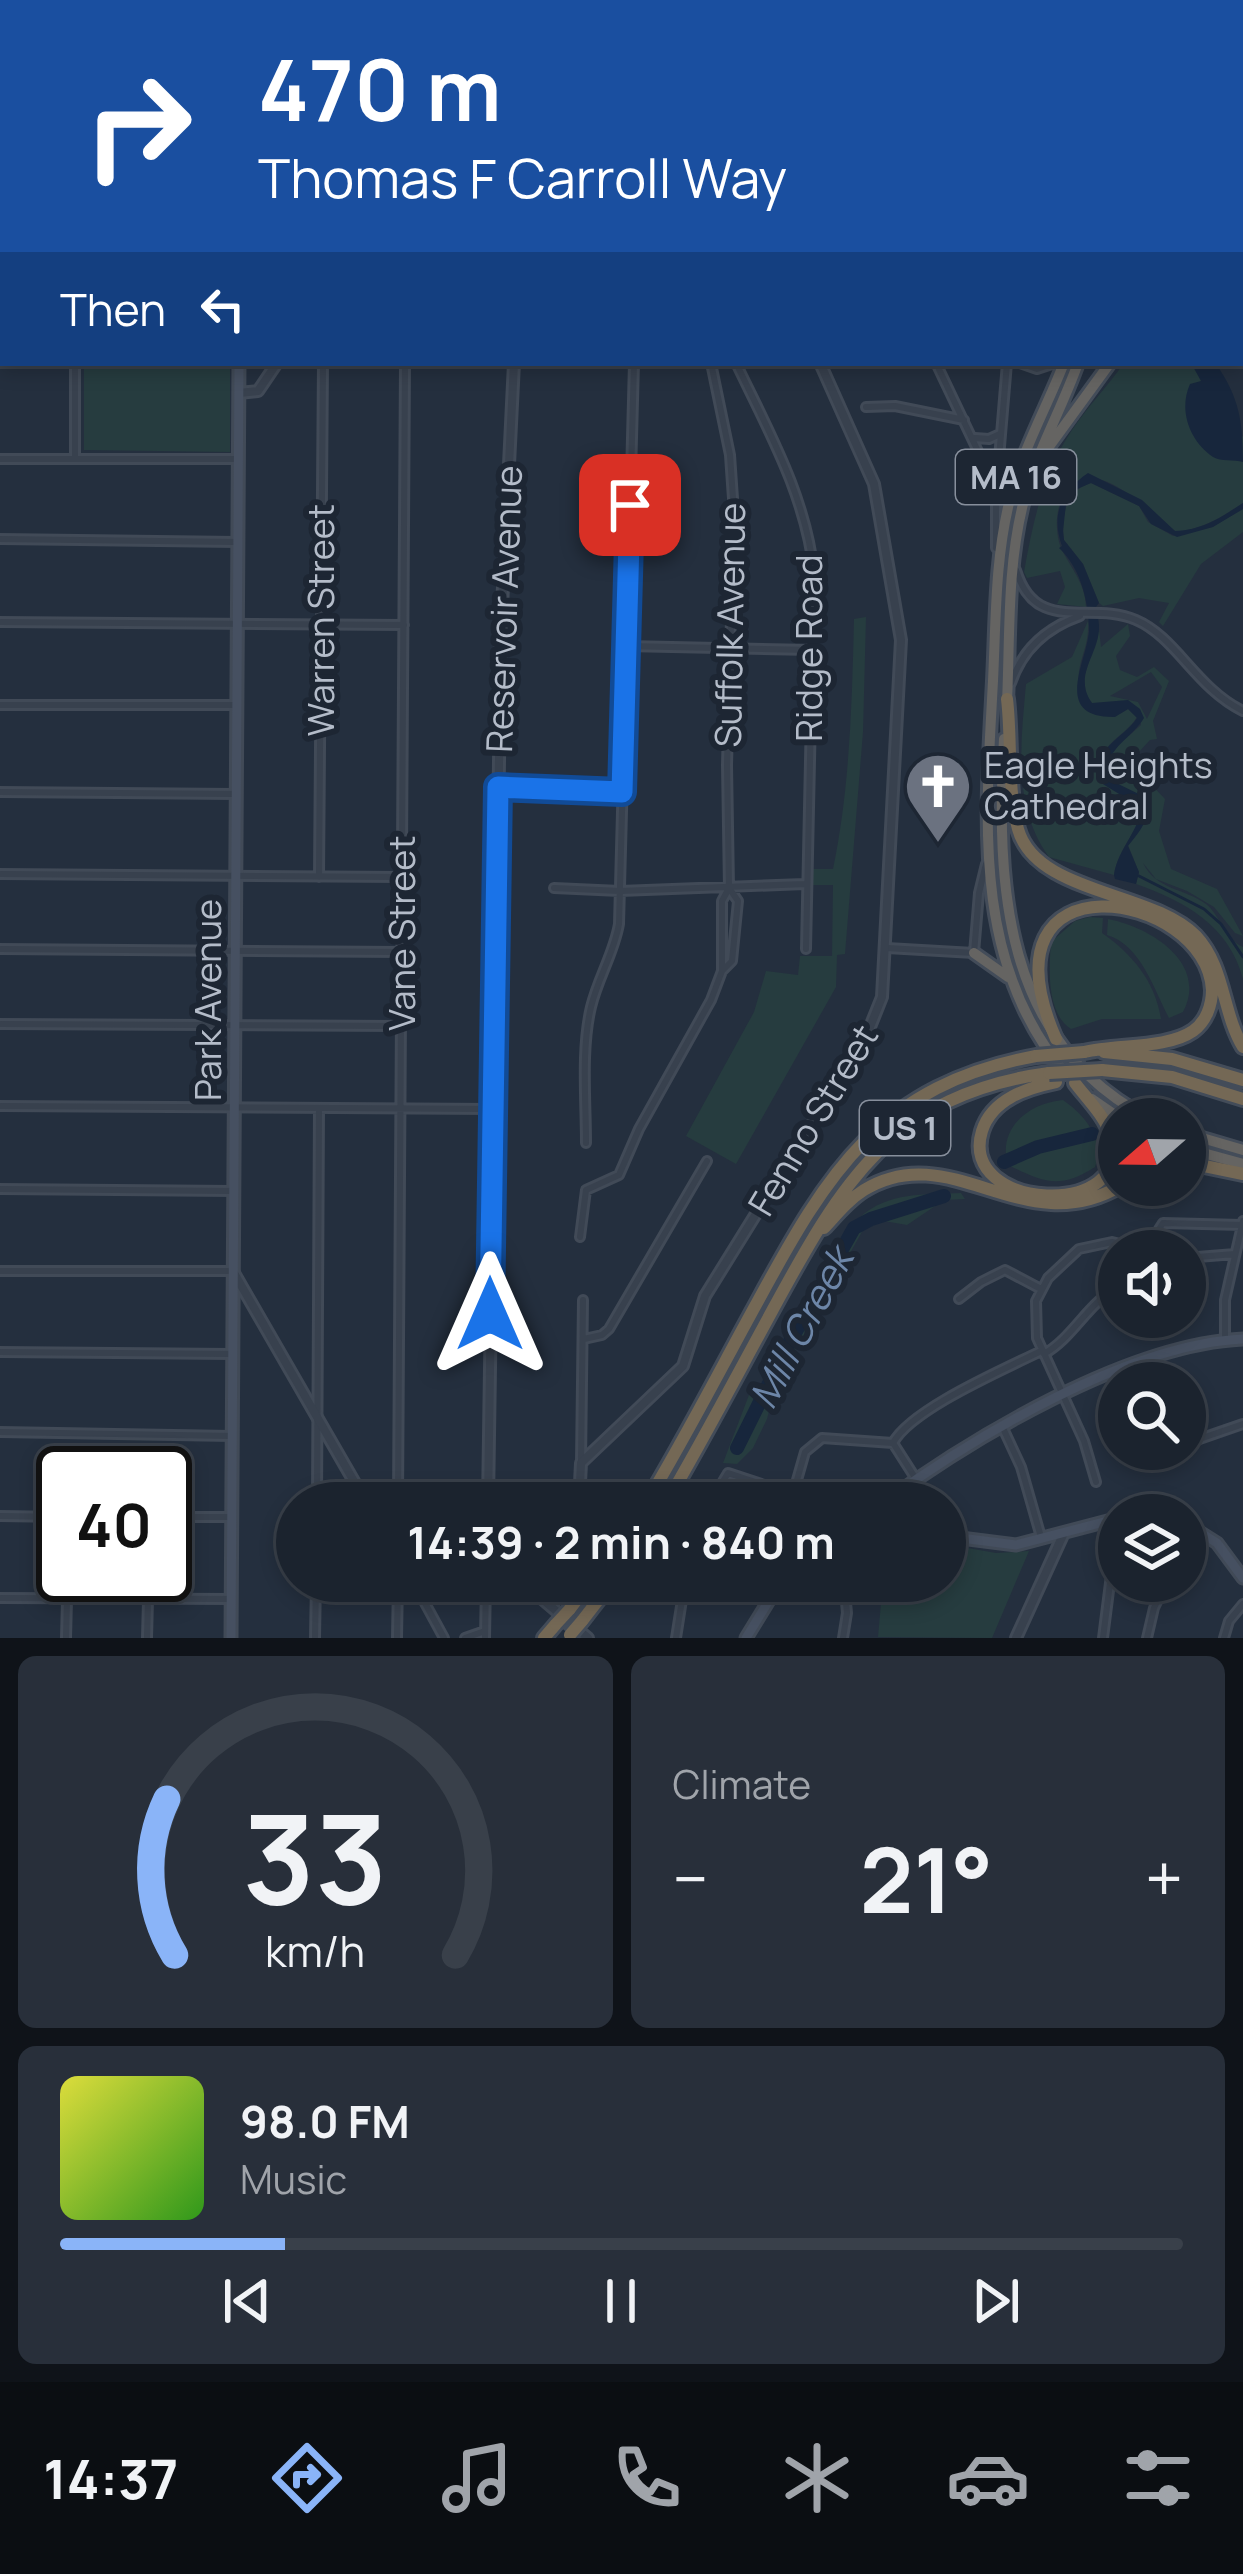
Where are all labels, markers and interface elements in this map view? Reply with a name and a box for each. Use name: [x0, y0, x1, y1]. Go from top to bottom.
text: 470 m: [258, 31, 502, 146]
icon: right: [60, 48, 216, 204]
text: Thomas F Carroll Way: [258, 140, 787, 214]
icon: left: [190, 276, 256, 342]
text: Then: [60, 278, 166, 340]
road number: MA 16: [956, 450, 1076, 504]
pin: [579, 454, 681, 556]
street label: Reservoir Avenue: [474, 465, 533, 753]
icon: arrive: [597, 472, 663, 538]
street label: Suffolk Avenue: [703, 502, 756, 748]
street label: Warren Street: [296, 504, 345, 736]
street label: Ridge Road: [784, 554, 833, 742]
place label: Eagle Heights Cathedral: [984, 740, 1213, 830]
church icon: Eagle Heights Cathedral: [903, 751, 973, 845]
street label: Vane Street: [377, 835, 426, 1031]
street label: Park Avenue: [183, 899, 232, 1101]
street label: Fenno Street: [736, 1015, 889, 1224]
north arrow: [1098, 1098, 1206, 1206]
map controls: [1098, 1098, 1206, 1602]
road number: US 1: [860, 1101, 950, 1155]
button: sound: [1098, 1230, 1206, 1338]
water label: Mill Creek: [735, 1233, 868, 1417]
position arrow: [427, 1251, 553, 1377]
button: search: [1098, 1362, 1206, 1470]
speed limit sign: 40: [36, 1446, 192, 1602]
button: layers: [1098, 1494, 1206, 1602]
text: 14:39 · 2 min · 840 m: [407, 1511, 835, 1573]
text: Climate: [673, 1757, 811, 1811]
text: 33: [243, 1771, 388, 1941]
text: 21°: [860, 1817, 993, 1940]
text: −: [673, 1833, 708, 1923]
text: +: [1145, 1833, 1183, 1923]
text: km/h: [265, 1921, 365, 1980]
text: 98.0 FM: [240, 2090, 410, 2152]
text: Music: [240, 2152, 347, 2206]
icon: previous: [214, 2268, 280, 2334]
icon: pause: [588, 2268, 654, 2334]
icon: next: [963, 2268, 1029, 2334]
icon: directions: [265, 2436, 349, 2520]
icon: music: [435, 2436, 519, 2520]
icon: phone: [605, 2436, 689, 2520]
icon: climate: [775, 2436, 859, 2520]
icon: car: [946, 2436, 1030, 2520]
icon: filters: [1116, 2436, 1200, 2520]
text: 14:37: [43, 2441, 178, 2515]

